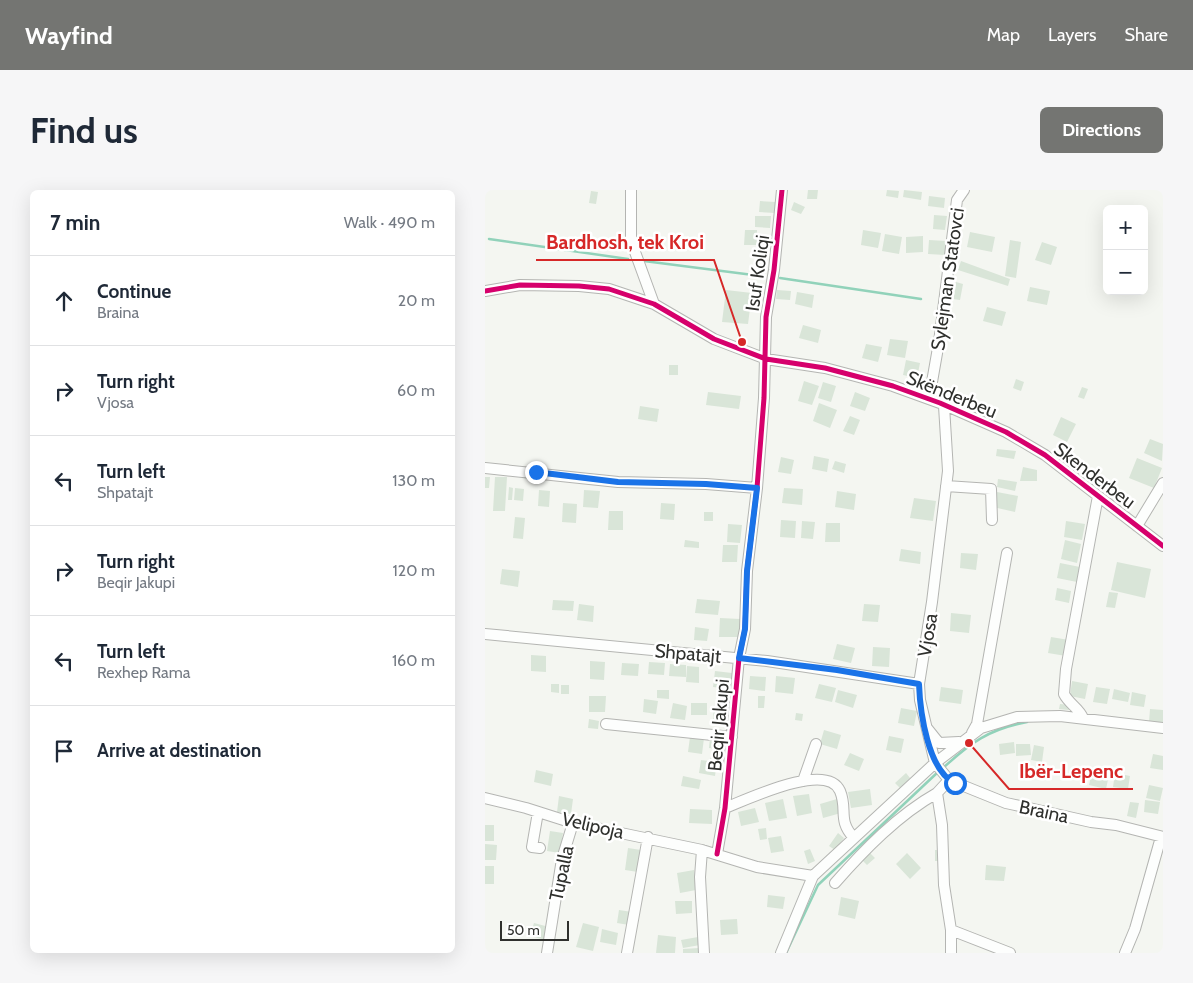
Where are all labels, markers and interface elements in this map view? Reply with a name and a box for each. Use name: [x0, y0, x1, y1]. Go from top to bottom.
text: Wayfind: [25, 21, 113, 50]
text: Map: [987, 24, 1020, 46]
text: Layers: [1048, 24, 1097, 46]
text: Share: [1125, 24, 1168, 46]
button: Directions: [1040, 107, 1163, 153]
text: Find us: [30, 109, 138, 152]
map controls: [1103, 205, 1148, 295]
button: +: [1103, 205, 1148, 250]
street label: Sylejman Statovci: [926, 206, 969, 352]
text: 7 min: [50, 210, 100, 235]
text: Walk · 490 m: [344, 213, 435, 232]
callout: Bardhosh, tek Kroi: [536, 225, 714, 260]
text: Bardhosh, tek Kroi: [546, 230, 704, 254]
street label: Isuf Koliqi: [741, 233, 774, 313]
button: −: [1103, 250, 1148, 295]
text: Continue: [97, 280, 171, 303]
icon: ahead: [50, 287, 78, 315]
text: 20 m: [398, 291, 435, 310]
text: Braina: [97, 303, 139, 322]
street label: Skënderbeu: [903, 366, 1001, 423]
text: Turn right: [97, 370, 175, 393]
icon: right: [50, 377, 78, 405]
text: 60 m: [397, 381, 435, 400]
text: Vjosa: [97, 393, 134, 412]
street label: Skenderbeu: [1049, 437, 1140, 513]
text: Turn left: [97, 460, 165, 483]
route end: [525, 461, 548, 484]
icon: left: [50, 467, 78, 495]
text: 130 m: [392, 471, 435, 490]
text: Shpatajt: [97, 483, 153, 502]
text: Turn right: [97, 550, 175, 573]
icon: right: [50, 557, 78, 585]
text: 120 m: [393, 561, 435, 580]
text: Beqir Jakupi: [97, 573, 175, 592]
street label: Vjosa: [913, 612, 942, 659]
street label: Shpatajt: [654, 639, 723, 668]
text: Turn left: [97, 640, 165, 663]
icon: left: [50, 647, 78, 675]
text: 160 m: [392, 651, 435, 670]
text: Rexhep Rama: [97, 663, 190, 682]
street label: Beqir Jakupi: [703, 678, 734, 772]
icon: arrive: [50, 737, 78, 765]
text: Arrive at destination: [97, 739, 261, 762]
callout: Ibër-Lepenc: [1009, 754, 1133, 789]
text: Ibër-Lepenc: [1019, 759, 1123, 783]
route start: [944, 772, 967, 795]
street label: Braina: [1017, 795, 1071, 828]
street label: Velipoja: [560, 807, 626, 844]
street label: Tupalla: [544, 843, 579, 903]
scale bar: [500, 918, 569, 941]
text: 50 m: [507, 921, 540, 939]

